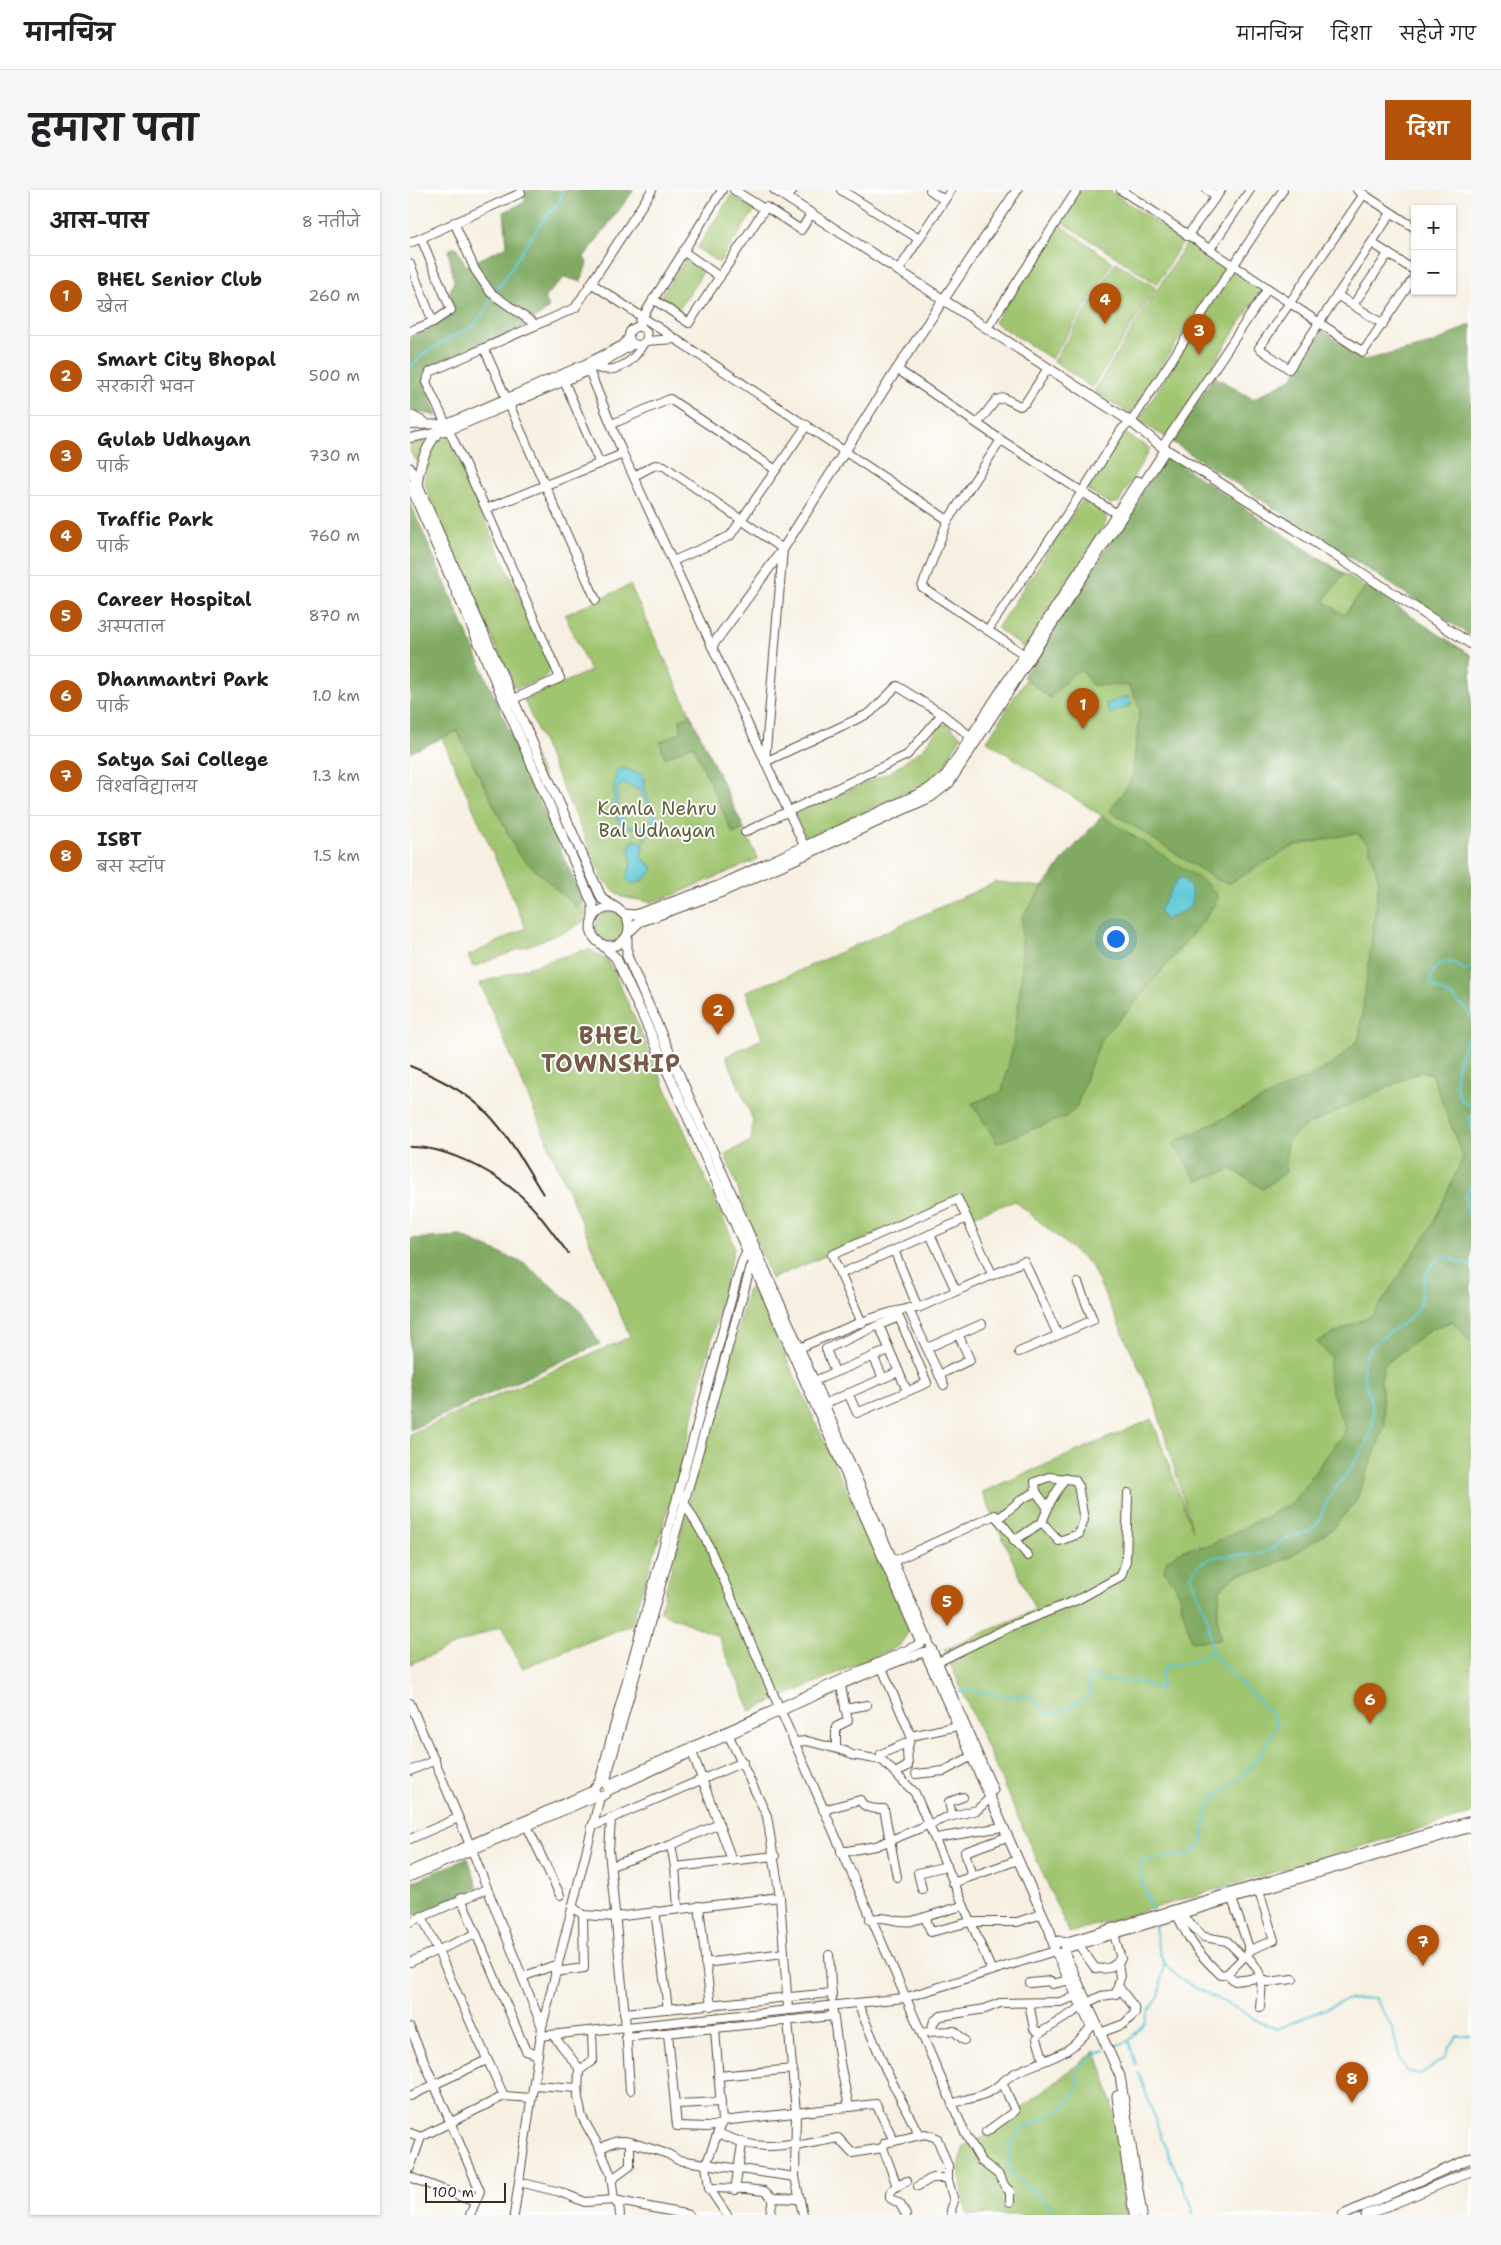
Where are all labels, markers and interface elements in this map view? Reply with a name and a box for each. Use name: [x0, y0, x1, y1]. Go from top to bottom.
text: मानचित्र: [25, 17, 114, 49]
text: मानचित्र: [1237, 22, 1303, 46]
text: दिशा: [1331, 22, 1372, 46]
text: सहेजे गए: [1400, 22, 1476, 46]
button: दिशा: [1385, 100, 1471, 160]
text: हमारा पता: [30, 104, 198, 151]
map controls: [1411, 205, 1456, 295]
button: +: [1411, 205, 1456, 250]
text: आस-पास: [50, 207, 148, 235]
text: 8 नतीजे: [302, 211, 360, 232]
button: −: [1411, 250, 1456, 295]
text: BHEL Senior Club: [97, 267, 262, 292]
pin: 4: [1089, 283, 1121, 324]
text: 1: [62, 285, 70, 306]
text: 260 m: [308, 285, 360, 306]
text: खेल: [97, 296, 128, 317]
pin: 3: [1183, 314, 1215, 355]
text: Smart City Bhopal: [97, 347, 276, 372]
text: 2: [60, 365, 72, 386]
text: 500 m: [309, 365, 360, 386]
text: सरकारी भवन: [97, 376, 194, 397]
text: Gulab Udhayan: [97, 427, 251, 452]
text: 3: [60, 445, 72, 466]
text: 730 m: [309, 445, 360, 466]
text: पार्क: [97, 456, 128, 477]
text: Traffic Park: [97, 507, 214, 532]
text: 4: [60, 525, 72, 546]
text: 760 m: [308, 525, 360, 546]
text: पार्क: [97, 536, 128, 557]
text: Career Hospital: [97, 587, 252, 612]
text: 5: [61, 605, 71, 626]
text: 870 m: [309, 605, 360, 626]
text: अस्पताल: [97, 616, 165, 637]
text: Dhanmantri Park: [97, 667, 269, 692]
text: 6: [60, 685, 72, 706]
text: 1.0 km: [312, 685, 360, 706]
pin: 1: [1067, 688, 1099, 729]
text: पार्क: [97, 696, 128, 717]
text: Satya Sai College: [97, 747, 268, 772]
text: 7: [60, 765, 72, 786]
text: 1.3 km: [312, 765, 360, 786]
text: विश्वविद्यालय: [97, 776, 197, 797]
park label: Kamla Nehru Bal Udhayan: [597, 796, 717, 843]
text: ISBT: [97, 827, 142, 852]
text: 8: [60, 845, 72, 866]
text: 1.5 km: [313, 845, 360, 866]
text: बस स्टॉप: [97, 856, 165, 877]
your location: [1103, 926, 1129, 952]
pin: 2: [702, 994, 734, 1035]
district label: BHEL TOWNSHIP: [541, 1020, 681, 1080]
pin: 5: [931, 1585, 963, 1626]
pin: 6: [1354, 1683, 1386, 1724]
pin: 7: [1407, 1925, 1439, 1966]
pin: 8: [1336, 2062, 1368, 2103]
scale bar: [425, 2180, 506, 2203]
text: 100 m: [432, 2183, 474, 2201]

